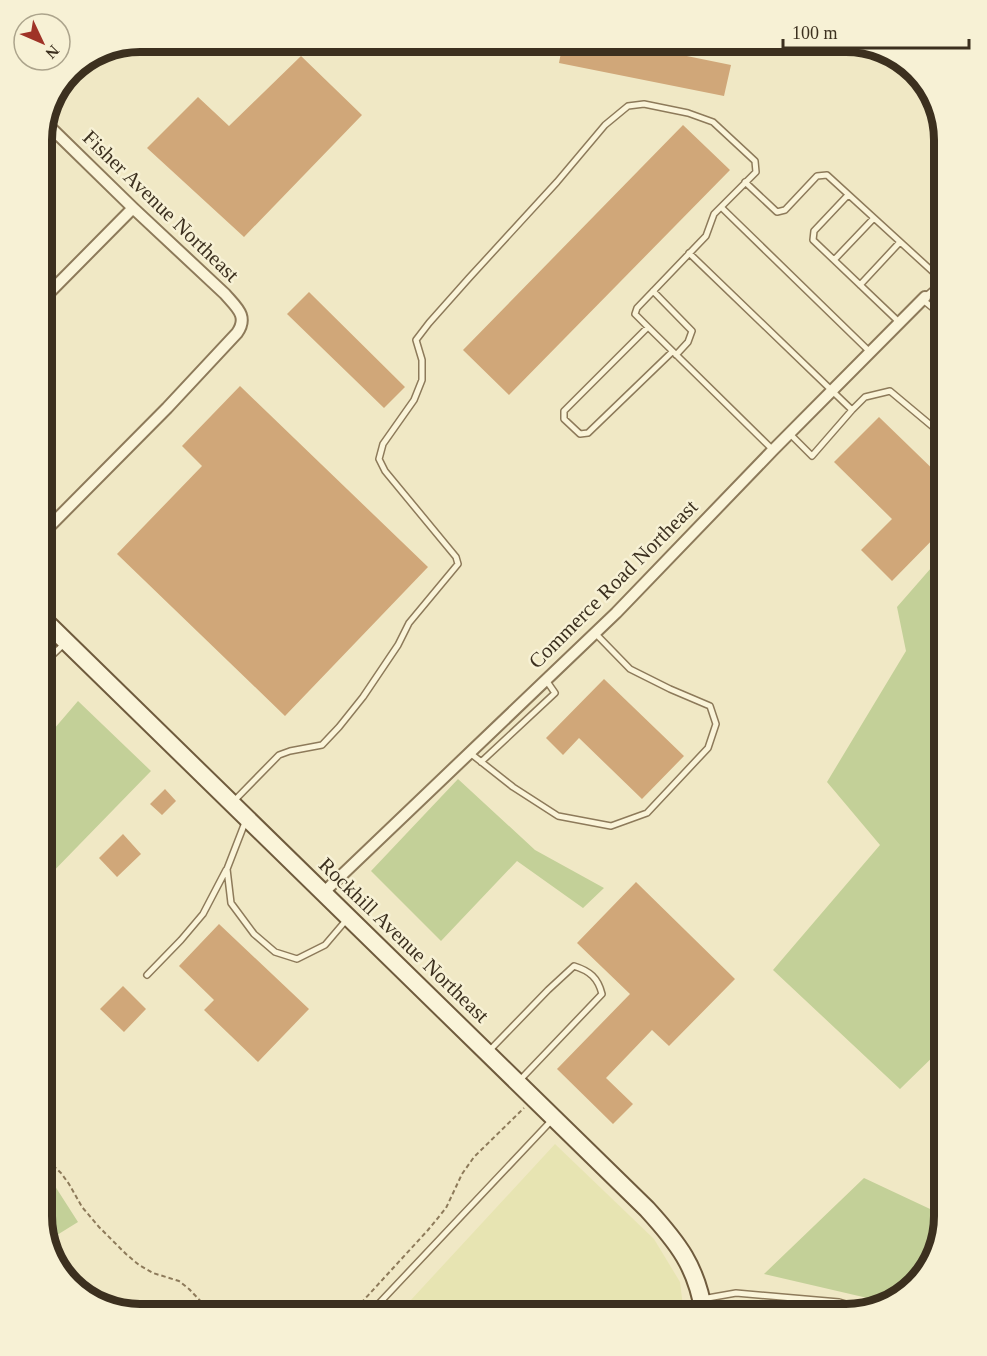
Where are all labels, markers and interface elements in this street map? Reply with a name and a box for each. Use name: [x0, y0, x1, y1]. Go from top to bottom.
north arrow: [12, 12, 72, 72]
scale bar: [783, 12, 969, 50]
text: 100 m: [792, 23, 838, 43]
text: N: [42, 42, 63, 62]
street label: Fisher Avenue Northeast: [78, 125, 244, 287]
street label: Commerce Road Northeast: [524, 495, 702, 673]
street label: Rockhill Avenue Northeast: [314, 853, 494, 1028]

